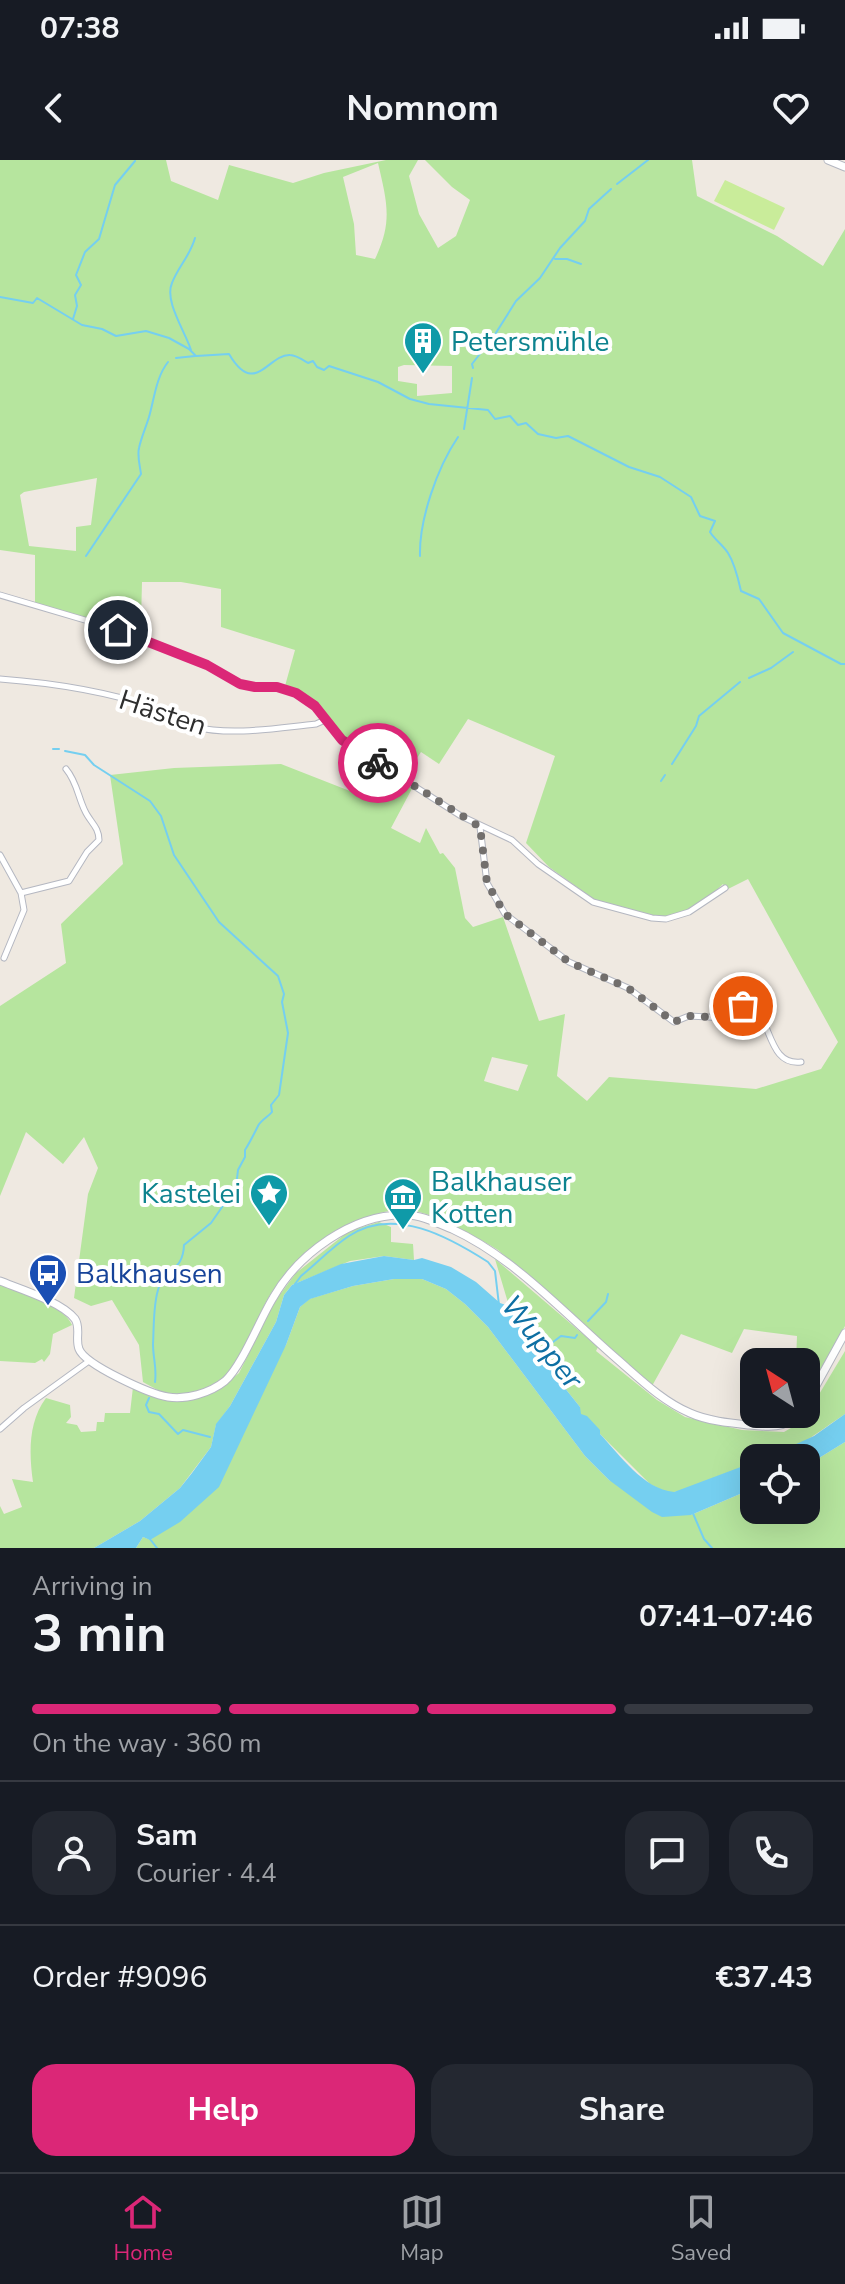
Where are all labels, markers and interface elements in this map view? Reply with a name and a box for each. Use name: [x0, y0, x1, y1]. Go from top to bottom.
text: 07:38: [40, 8, 119, 49]
text: Nomnom: [346, 84, 499, 133]
icon: back: [32, 86, 76, 130]
icon: heart: [769, 86, 813, 130]
building icon: Petersmühle: [402, 320, 444, 375]
place label: Petersmühle: [451, 323, 610, 361]
pin: [84, 596, 152, 664]
icon: home: [96, 608, 140, 652]
street label: Hästen: [114, 681, 211, 745]
courier: [338, 723, 418, 803]
icon: bike: [356, 741, 400, 785]
pin: [709, 972, 777, 1040]
icon: bag: [721, 984, 765, 1028]
place label: Balkhauser Kotten: [431, 1163, 572, 1233]
place icon: Kastelei: [248, 1172, 290, 1227]
place label: Kastelei: [141, 1175, 241, 1213]
museum icon: Balkhauser Kotten: [382, 1176, 424, 1231]
bus stop icon: Balkhausen: [27, 1252, 69, 1307]
place label: Balkhausen: [76, 1255, 223, 1293]
water label: Wupper: [491, 1287, 593, 1399]
north arrow: [740, 1348, 820, 1428]
map controls: [740, 1348, 820, 1524]
button: locate: [740, 1444, 820, 1524]
text: Arriving in: [32, 1569, 153, 1604]
text: 07:41–07:46: [639, 1596, 813, 1637]
text: 3 min: [32, 1598, 167, 1669]
text: On the way · 360 m: [32, 1726, 261, 1761]
button: person: [32, 1811, 116, 1895]
button: chat: [625, 1811, 709, 1895]
button: phone: [729, 1811, 813, 1895]
text: Sam: [136, 1815, 198, 1856]
text: Courier · 4.4: [136, 1856, 277, 1891]
text: Order #9096: [32, 1957, 207, 1998]
text: €37.43: [716, 1957, 813, 1998]
button: Help: [32, 2064, 415, 2156]
button: Share: [431, 2064, 813, 2156]
tab: Home: [113, 2190, 173, 2268]
tab: Map: [400, 2190, 444, 2268]
tab: Saved: [671, 2190, 732, 2268]

